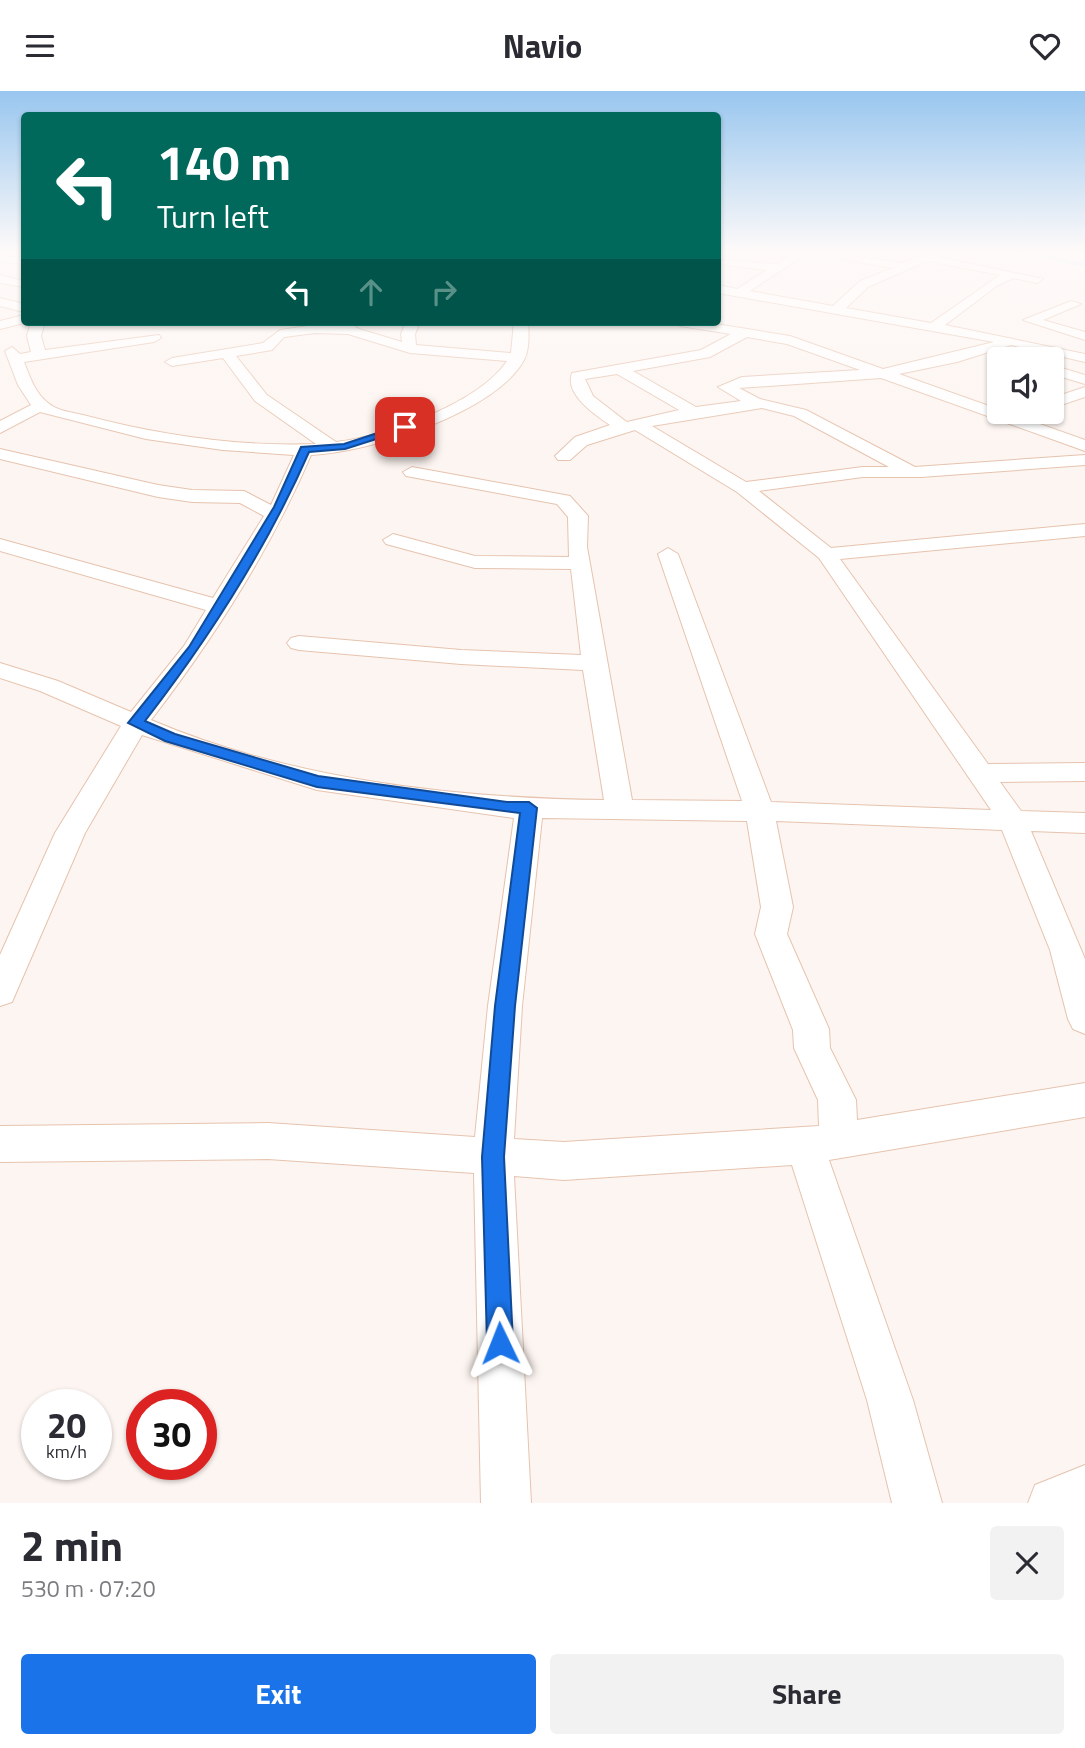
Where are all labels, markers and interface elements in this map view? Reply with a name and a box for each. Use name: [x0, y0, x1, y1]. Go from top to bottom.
text: Navio: [503, 22, 582, 70]
icon: menu: [21, 27, 59, 65]
icon: heart: [1026, 27, 1064, 65]
text: 140 m: [157, 124, 291, 199]
icon: left: [42, 140, 133, 231]
text: Turn left: [157, 192, 269, 240]
icon: left: [279, 273, 317, 311]
icon: ahead: [352, 273, 390, 311]
icon: right: [425, 273, 463, 311]
map controls: [987, 347, 1064, 424]
button: sound: [987, 347, 1064, 424]
pin: [375, 397, 435, 457]
icon: arrive: [386, 408, 424, 446]
position arrow: [463, 1306, 537, 1380]
speed limit sign: 30: [126, 1389, 217, 1480]
text: 20: [47, 1398, 86, 1452]
text: km/h: [46, 1438, 87, 1465]
text: 2 min: [21, 1513, 123, 1577]
button: close: [990, 1526, 1064, 1600]
text: 530 m · 07:20: [21, 1571, 156, 1606]
button: Exit: [21, 1654, 536, 1734]
button: Share: [550, 1654, 1064, 1734]

